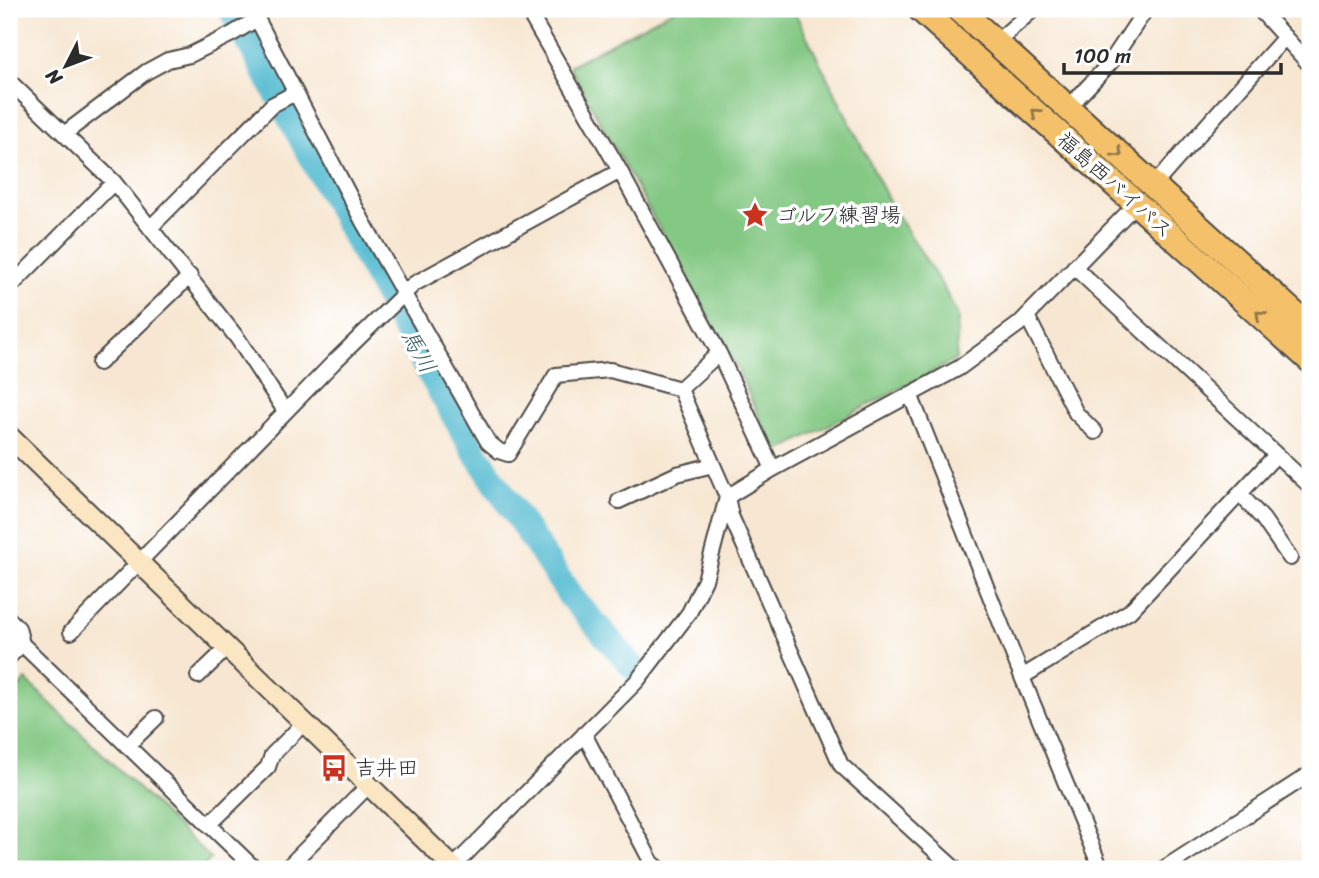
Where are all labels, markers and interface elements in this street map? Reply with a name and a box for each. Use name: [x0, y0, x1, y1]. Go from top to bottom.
north arrow: [32, 32, 102, 102]
scale bar: [1064, 32, 1280, 76]
text: 100 m: [1074, 37, 1131, 75]
text: N: [37, 60, 71, 94]
one-way arrow: [1031, 109, 1044, 121]
street label: 福島西バイパス: [1048, 122, 1182, 248]
one-way arrow: [1110, 145, 1123, 158]
place label: ゴルフ練習場: [776, 196, 901, 234]
place icon: ゴルフ練習場: [740, 200, 770, 230]
one-way arrow: [1255, 311, 1268, 323]
water label: 馬川: [389, 321, 448, 381]
place label: 吉井田: [355, 749, 418, 787]
bus stop icon: 吉井田: [319, 753, 349, 783]

